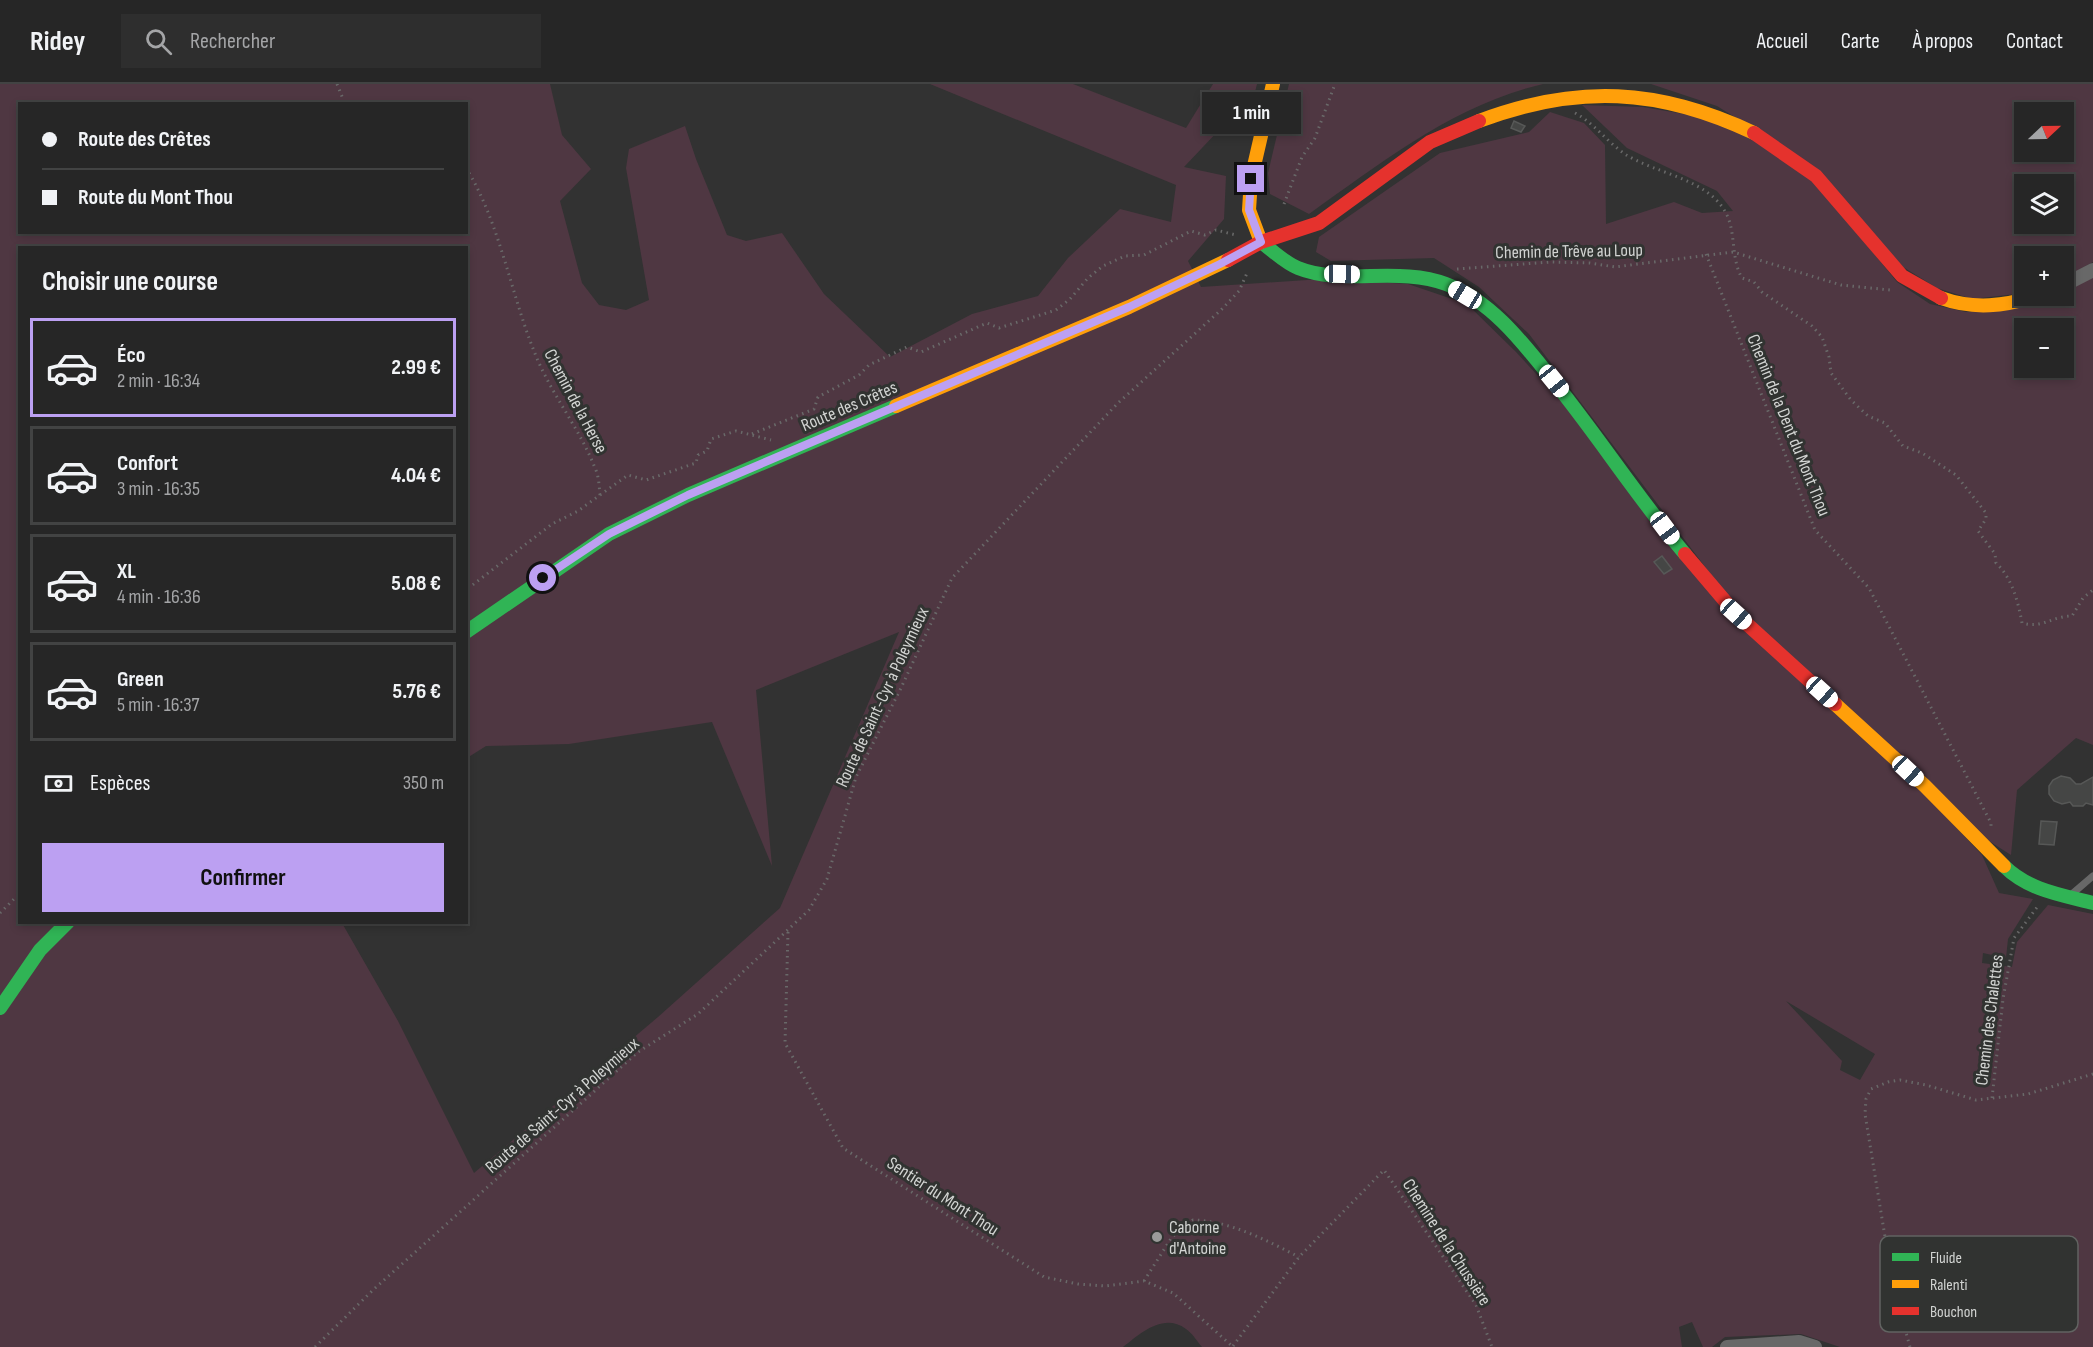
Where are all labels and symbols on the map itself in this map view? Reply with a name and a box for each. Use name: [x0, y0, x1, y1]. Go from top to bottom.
callout: 1 min: [1202, 92, 1300, 134]
north arrow: [2014, 102, 2074, 162]
route end: [1237, 165, 1264, 192]
street label: Chemin de Trêve au Loup: [1495, 240, 1643, 263]
car: [1324, 265, 1360, 283]
car: [1445, 278, 1485, 312]
street label: Chemin de la Dent du Mont Thou: [1742, 331, 1835, 519]
street label: Chemin de la Herse: [539, 346, 612, 457]
car: [1536, 361, 1572, 401]
street label: Route des Crêtes: [798, 377, 900, 436]
car: [1647, 508, 1683, 548]
route start: [529, 564, 556, 591]
car: [1717, 595, 1755, 633]
street label: Route de Saint-Cyr à Poleymieux: [831, 604, 934, 791]
car: [1803, 673, 1841, 711]
car: [1889, 752, 1927, 790]
street label: Chemin des Chalettes: [1971, 953, 2008, 1087]
street label: Route de Saint-Cyr à Poleymieux: [481, 1033, 644, 1178]
street label: Sentier du Mont Thou: [883, 1152, 1003, 1240]
street label: Chemine de la Chussière: [1398, 1175, 1495, 1309]
place label: Caborne d'Antoine: [1169, 1217, 1226, 1259]
marker: Caborne d'Antoine: [1150, 1230, 1164, 1244]
legend: [1880, 1236, 2078, 1332]
text: Fluide: [1930, 1249, 1962, 1268]
text: Ralenti: [1930, 1276, 1968, 1295]
text: Bouchon: [1930, 1303, 1977, 1322]

